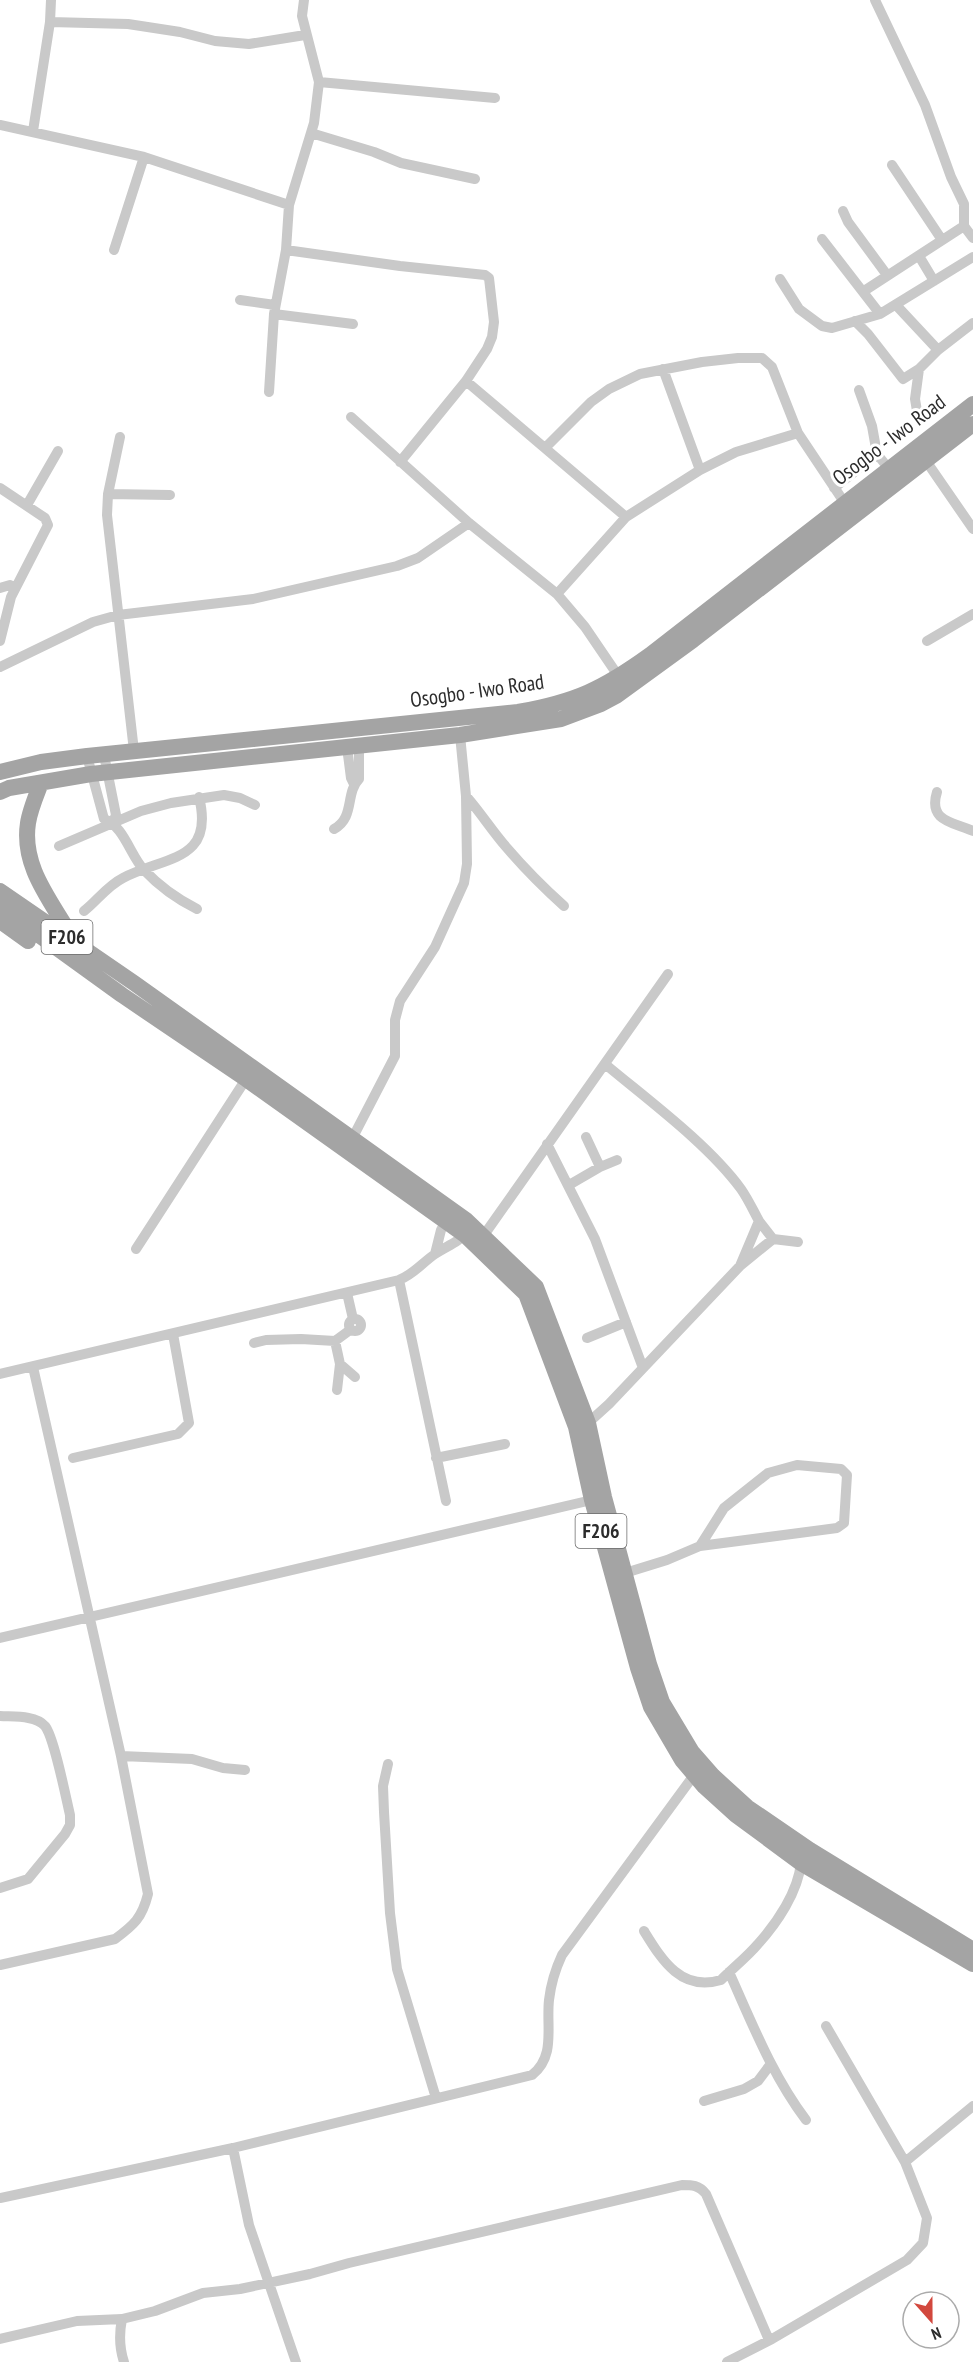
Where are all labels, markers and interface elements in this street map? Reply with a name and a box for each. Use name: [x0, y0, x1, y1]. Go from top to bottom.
street label: Osogbo - Iwo Road: [827, 388, 951, 491]
street label: Osogbo - Iwo Road: [408, 668, 546, 713]
road number: F206: [42, 920, 92, 954]
road number: F206: [576, 1514, 626, 1548]
north arrow: [901, 2290, 961, 2350]
text: N: [929, 2323, 944, 2345]

